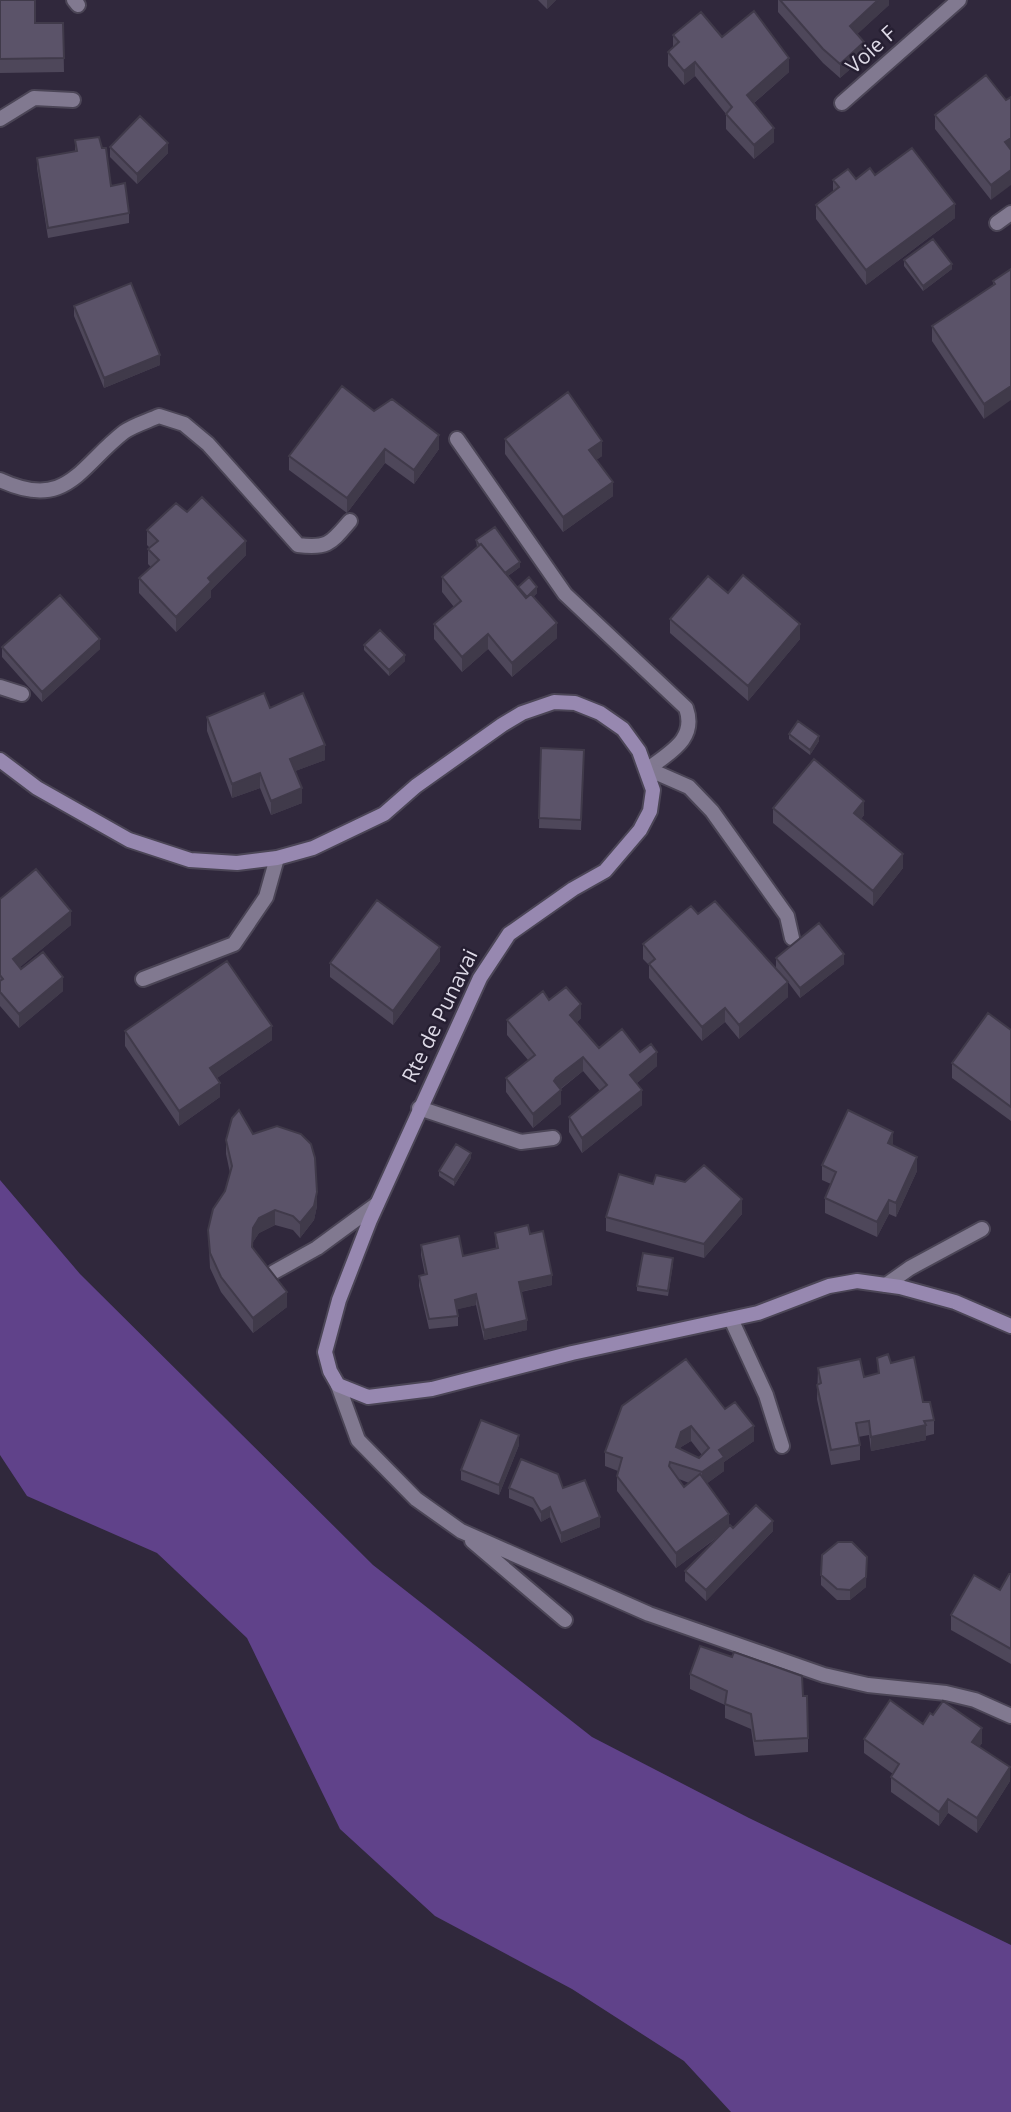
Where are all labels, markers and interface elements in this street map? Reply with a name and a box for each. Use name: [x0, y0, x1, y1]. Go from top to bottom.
street label: Voie F: [839, 19, 902, 79]
street label: Rte de Punavai: [395, 944, 484, 1087]

